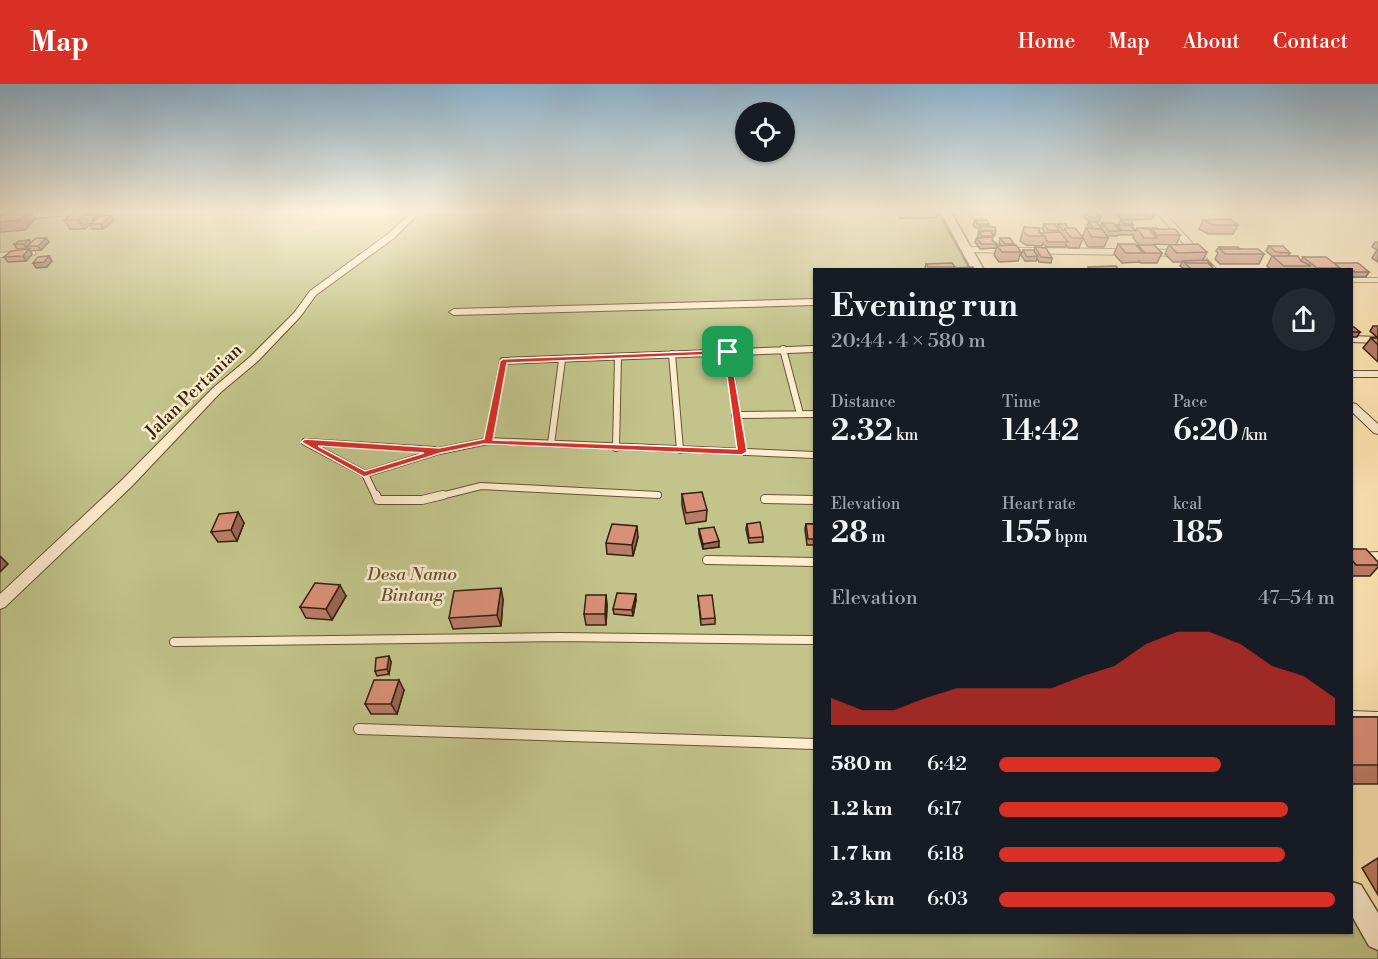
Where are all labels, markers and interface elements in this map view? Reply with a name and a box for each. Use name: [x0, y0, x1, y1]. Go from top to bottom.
text: Map: [30, 25, 89, 60]
text: Home: [1018, 29, 1075, 55]
text: Map: [1108, 29, 1150, 55]
text: About: [1183, 29, 1240, 55]
text: Contact: [1273, 29, 1348, 55]
map controls: [735, 102, 795, 162]
button: locate: [735, 102, 795, 162]
text: Evening run: [831, 286, 1018, 327]
button: share: [1272, 288, 1335, 351]
pin: [702, 326, 753, 377]
text: 20:44 · 4 × 580 m: [831, 329, 986, 354]
icon: arrive: [711, 335, 744, 368]
street label: Jalan Pertanian: [140, 339, 248, 444]
text: Distance: [831, 392, 896, 412]
text: Time: [1002, 392, 1041, 412]
text: Pace: [1173, 392, 1207, 412]
text: 2.32: [831, 412, 893, 450]
text: 14:42: [1002, 412, 1079, 450]
text: 6:20: [1173, 412, 1239, 450]
text: km: [893, 425, 918, 445]
text: /km: [1239, 425, 1268, 445]
text: Elevation: [831, 494, 900, 514]
text: Heart rate: [1002, 494, 1076, 514]
text: kcal: [1173, 494, 1202, 514]
text: 28: [831, 514, 868, 552]
text: 155: [1002, 514, 1052, 552]
text: 185: [1173, 514, 1223, 552]
text: m: [868, 527, 885, 547]
text: bpm: [1052, 527, 1087, 547]
park label: Desa Namo Bintang: [366, 563, 457, 607]
text: Elevation: [831, 586, 918, 611]
text: 47–54 m: [1258, 586, 1335, 611]
text: 580 m: [831, 752, 892, 777]
text: 6:42: [927, 752, 967, 777]
text: 1.2 km: [831, 797, 893, 822]
text: 6:17: [927, 797, 961, 822]
text: 1.7 km: [831, 842, 892, 867]
text: 6:18: [927, 842, 964, 867]
text: 2.3 km: [831, 887, 895, 912]
text: 6:03: [927, 887, 968, 912]

